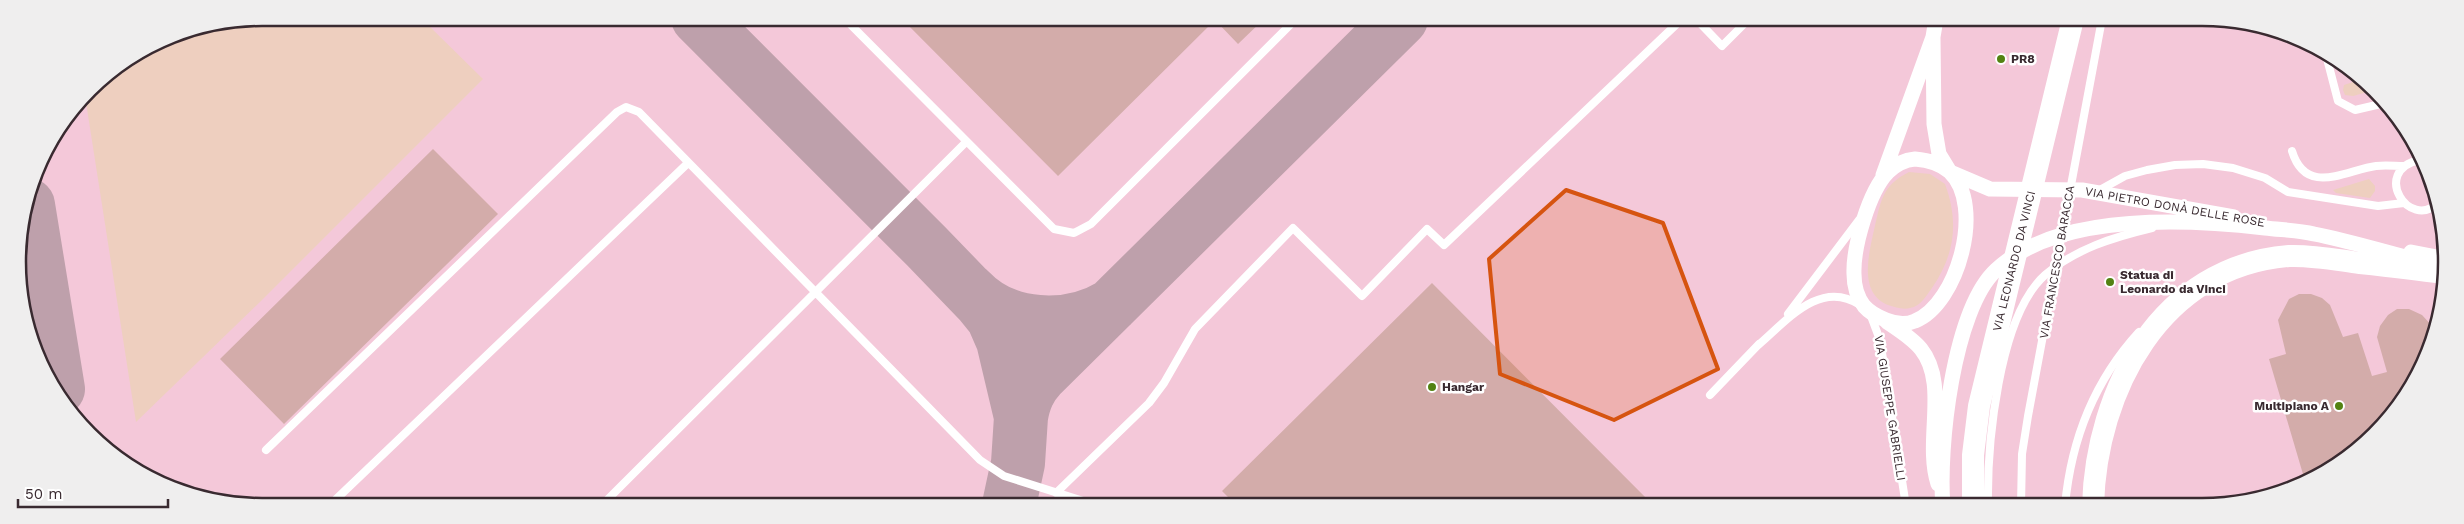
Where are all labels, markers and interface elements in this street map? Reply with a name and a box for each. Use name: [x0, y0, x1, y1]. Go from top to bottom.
place label: PR8: [2011, 52, 2035, 66]
marker: PR8: [1995, 53, 2007, 65]
street label: VIA FRANCESCO BARACCA: [2037, 184, 2077, 340]
street label: VIA PIETRO DONÀ DELLE ROSE: [2084, 184, 2266, 230]
street label: VIA LEONARDO DA VINCI: [1990, 189, 2038, 333]
place label: Statua di Leonardo da Vinci: [2120, 268, 2226, 296]
marker: Statua di Leonardo da Vinci: [2104, 276, 2116, 288]
street label: VIA GIUSEPPE GABRIELLI: [1872, 334, 1908, 482]
place label: Hangar: [1442, 380, 1485, 394]
marker: Hangar: [1426, 381, 1438, 393]
place label: Multipiano A: [2254, 399, 2330, 413]
marker: Multipiano A: [2333, 400, 2345, 412]
scale bar: [18, 476, 168, 508]
text: 50 m: [25, 485, 62, 503]

